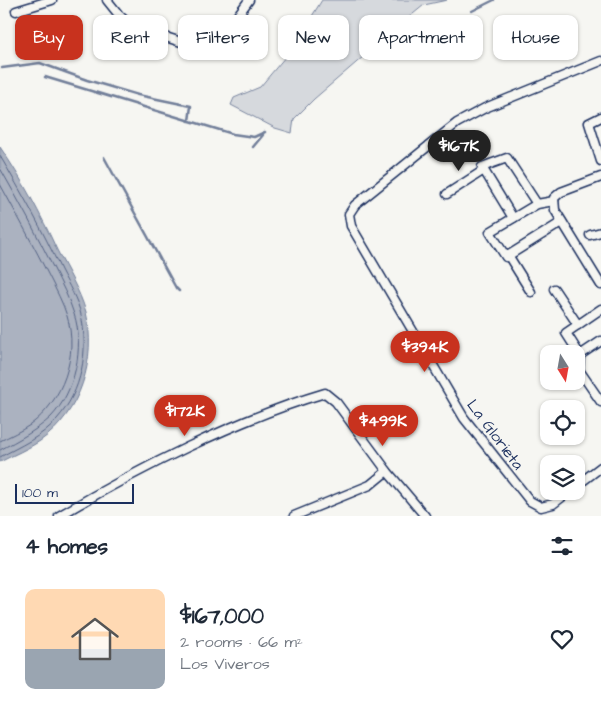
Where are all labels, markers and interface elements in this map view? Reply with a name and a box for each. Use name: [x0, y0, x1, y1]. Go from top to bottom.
chip: Buy: [15, 15, 83, 60]
chip: Rent: [93, 15, 168, 60]
chip: Filters: [178, 15, 268, 60]
chip: New: [278, 15, 349, 60]
chip: Apartment: [359, 15, 483, 60]
chip: House: [493, 15, 578, 60]
pin: $167K: [424, 130, 494, 172]
text: $167K: [439, 135, 479, 157]
pin: $394K: [390, 330, 460, 373]
text: $394K: [402, 336, 448, 358]
north arrow: [540, 345, 585, 390]
map controls: [540, 345, 585, 500]
pin: $172K: [150, 394, 220, 437]
street label: La Glorieta: [462, 395, 529, 474]
text: $172K: [165, 400, 205, 422]
button: locate: [540, 400, 585, 445]
pin: $499K: [348, 404, 418, 447]
text: $499K: [359, 410, 407, 432]
button: layers: [540, 455, 585, 500]
scale bar: [15, 481, 134, 504]
text: 100 m: [22, 483, 58, 503]
text: 4 homes: [25, 532, 108, 561]
icon: filters: [548, 532, 576, 560]
text: $167,000: [180, 602, 264, 631]
icon: home: [65, 609, 125, 669]
icon: heart: [548, 625, 576, 653]
text: 2 rooms · 66 m²: [180, 631, 303, 653]
text: Los Viveros: [180, 653, 270, 675]

